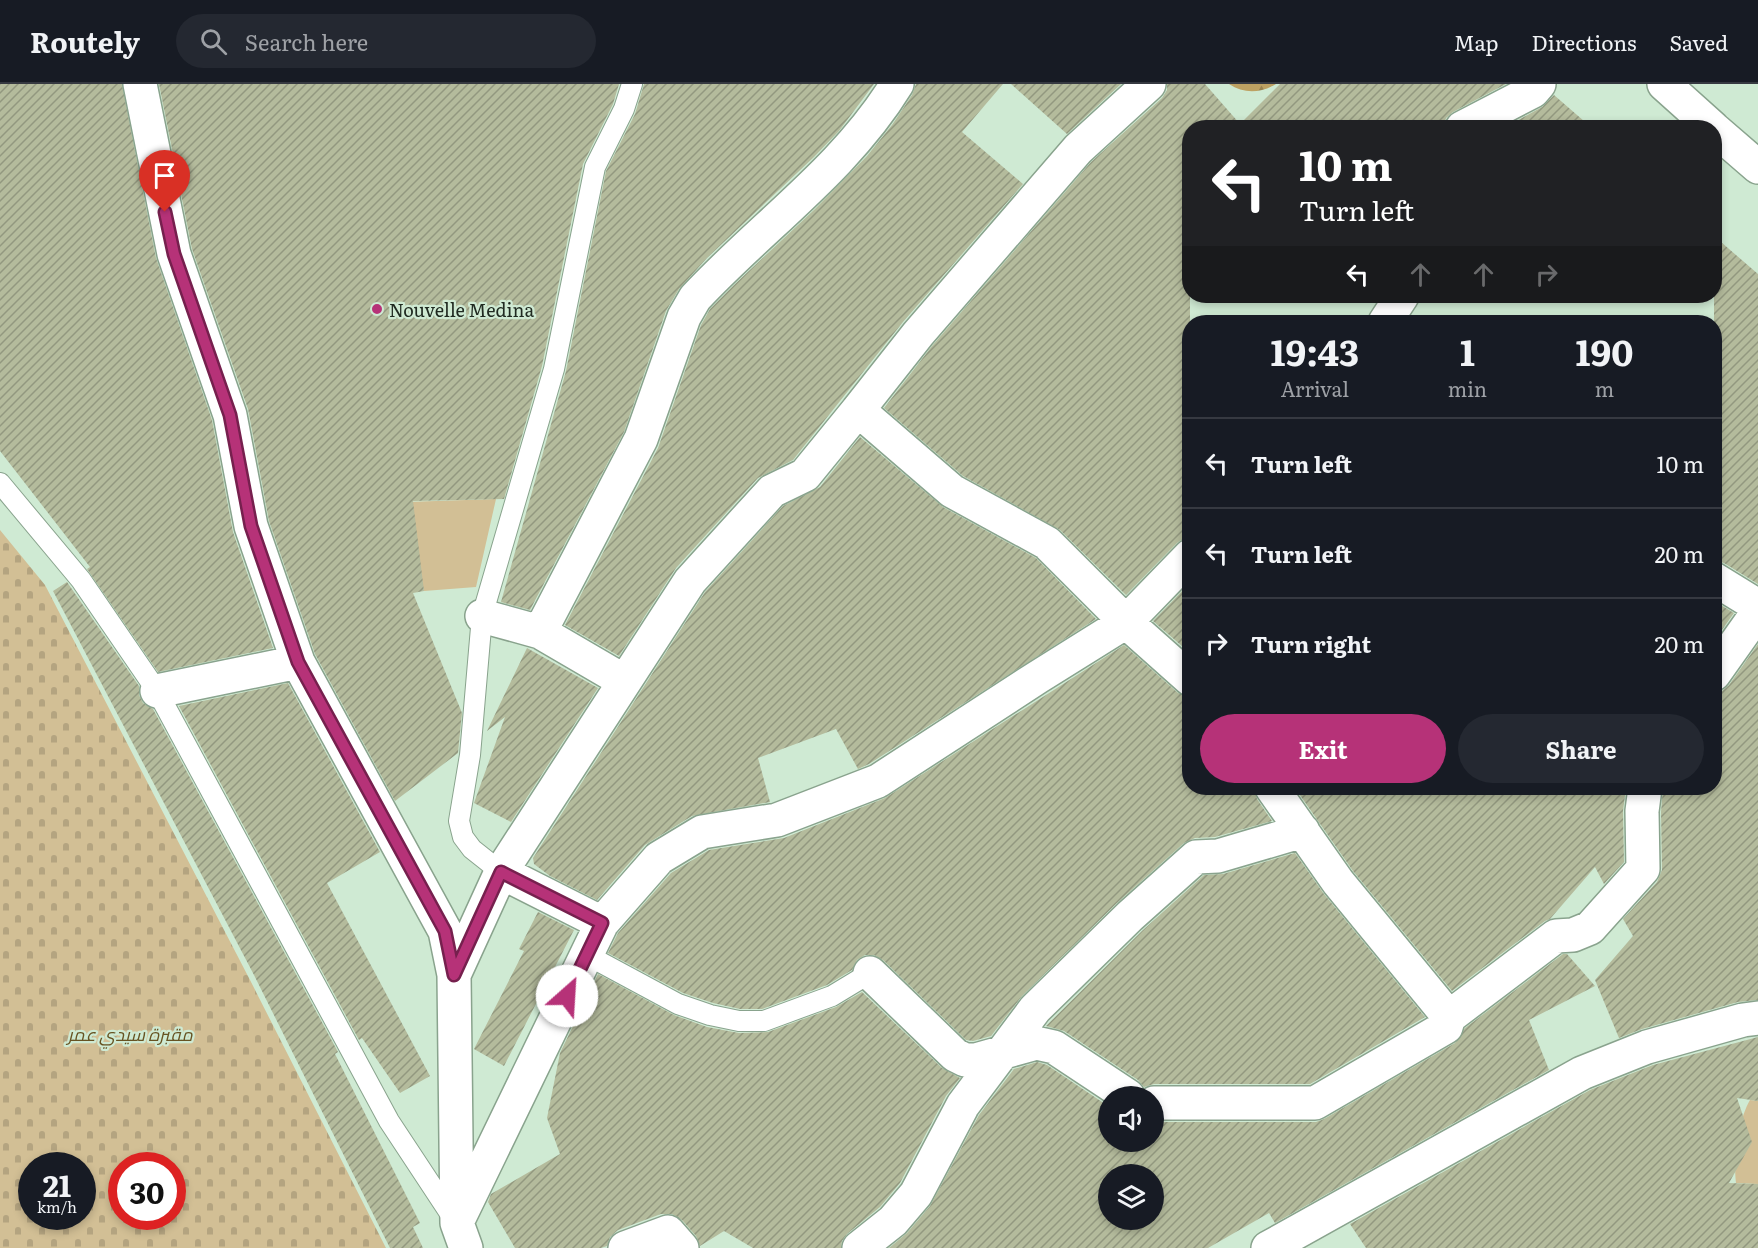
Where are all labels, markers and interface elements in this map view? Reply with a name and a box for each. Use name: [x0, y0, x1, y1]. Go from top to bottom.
search box: [176, 14, 596, 68]
text: Routely: [30, 20, 140, 62]
icon: search: [197, 25, 230, 58]
text: Search here: [245, 25, 368, 58]
text: Map: [1454, 26, 1499, 57]
text: Directions: [1532, 26, 1637, 57]
text: Saved: [1670, 26, 1728, 57]
text: 10 m: [1299, 132, 1393, 194]
icon: left: [1200, 144, 1278, 222]
pin: [139, 150, 190, 212]
icon: arrive: [148, 159, 181, 192]
text: Turn left: [1299, 189, 1414, 229]
icon: left: [1341, 258, 1374, 291]
icon: ahead: [1404, 258, 1437, 291]
icon: ahead: [1467, 258, 1500, 291]
icon: right: [1530, 258, 1563, 291]
place label: Nouvelle Medina: [389, 296, 535, 323]
marker: Nouvelle Medina: [370, 302, 384, 316]
text: 19:43: [1271, 324, 1359, 377]
text: 1: [1460, 324, 1475, 377]
text: 190: [1576, 324, 1633, 377]
text: Arrival: [1281, 373, 1349, 403]
text: min: [1448, 373, 1487, 403]
text: m: [1595, 373, 1614, 403]
icon: left: [1200, 447, 1233, 480]
text: Turn left: [1251, 447, 1352, 480]
text: 10 m: [1657, 447, 1704, 480]
icon: left: [1200, 537, 1233, 570]
text: Turn left: [1251, 537, 1352, 570]
text: 20 m: [1654, 537, 1704, 570]
icon: right: [1200, 627, 1233, 660]
text: Turn right: [1251, 627, 1371, 660]
text: 20 m: [1654, 627, 1704, 660]
button: Exit: [1200, 714, 1446, 783]
button: Share: [1458, 714, 1704, 783]
position arrow: [535, 964, 599, 1028]
park label: مقبرة سيدي عمر: [65, 1020, 193, 1049]
map controls: [1098, 1086, 1164, 1230]
button: sound: [1098, 1086, 1164, 1152]
speed limit sign: 30: [108, 1152, 186, 1230]
text: 21: [43, 1162, 71, 1206]
button: layers: [1098, 1164, 1164, 1230]
text: km/h: [37, 1195, 77, 1218]

